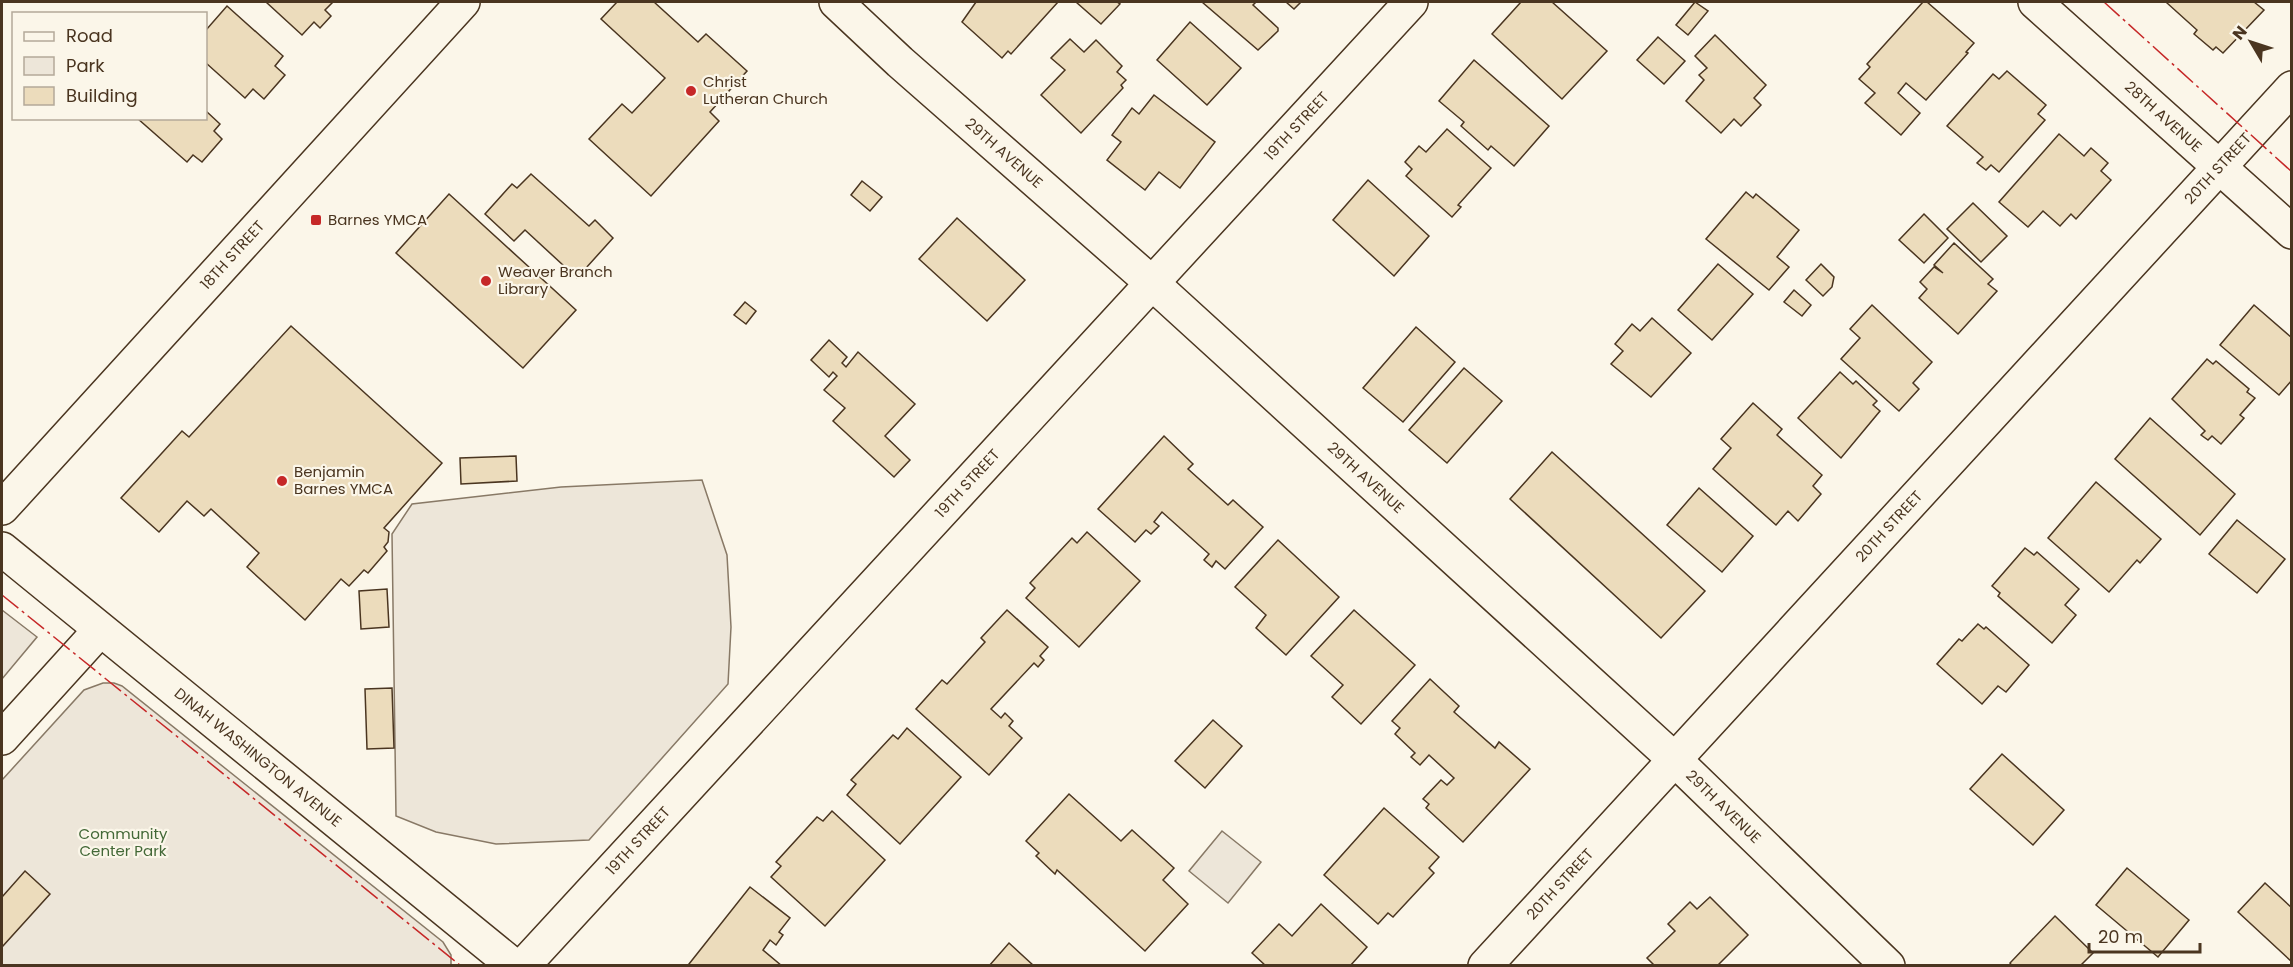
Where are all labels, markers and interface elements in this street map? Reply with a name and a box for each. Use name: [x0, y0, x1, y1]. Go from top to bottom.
legend: [12, 12, 207, 120]
north arrow: [2221, 12, 2281, 72]
text: N: [2227, 21, 2252, 45]
text: Road: [66, 23, 113, 48]
text: Park: [66, 53, 105, 78]
place label: Christ Lutheran Church: [703, 71, 828, 109]
street label: 28TH AVENUE: [2120, 76, 2207, 156]
text: Building: [66, 83, 138, 108]
marker: Christ Lutheran Church: [684, 84, 698, 98]
street label: 19TH STREET: [1259, 87, 1333, 165]
street label: 29TH AVENUE: [961, 113, 1048, 193]
street label: 20TH STREET: [2179, 128, 2256, 209]
place label: Barnes YMCA: [328, 209, 427, 230]
marker: Barnes YMCA: [309, 213, 323, 227]
street label: 18TH STREET: [195, 216, 269, 294]
place label: Weaver Branch Library: [498, 261, 613, 299]
marker: Weaver Branch Library: [479, 274, 493, 288]
street label: 29TH AVENUE: [1323, 437, 1409, 518]
street label: 19TH STREET: [930, 444, 1004, 522]
place label: Benjamin Barnes YMCA: [294, 461, 393, 499]
marker: Benjamin Barnes YMCA: [275, 474, 289, 488]
street label: 20TH STREET: [1850, 486, 1927, 566]
street label: DINAH WASHINGTON AVENUE: [170, 683, 346, 831]
street label: 29TH AVENUE: [1682, 765, 1766, 848]
street label: 19TH STREET: [601, 802, 675, 880]
park label: Community Center Park: [79, 823, 168, 861]
street label: 20TH STREET: [1522, 844, 1598, 924]
scale bar: [2089, 916, 2200, 954]
text: 20 m: [2098, 924, 2143, 949]

